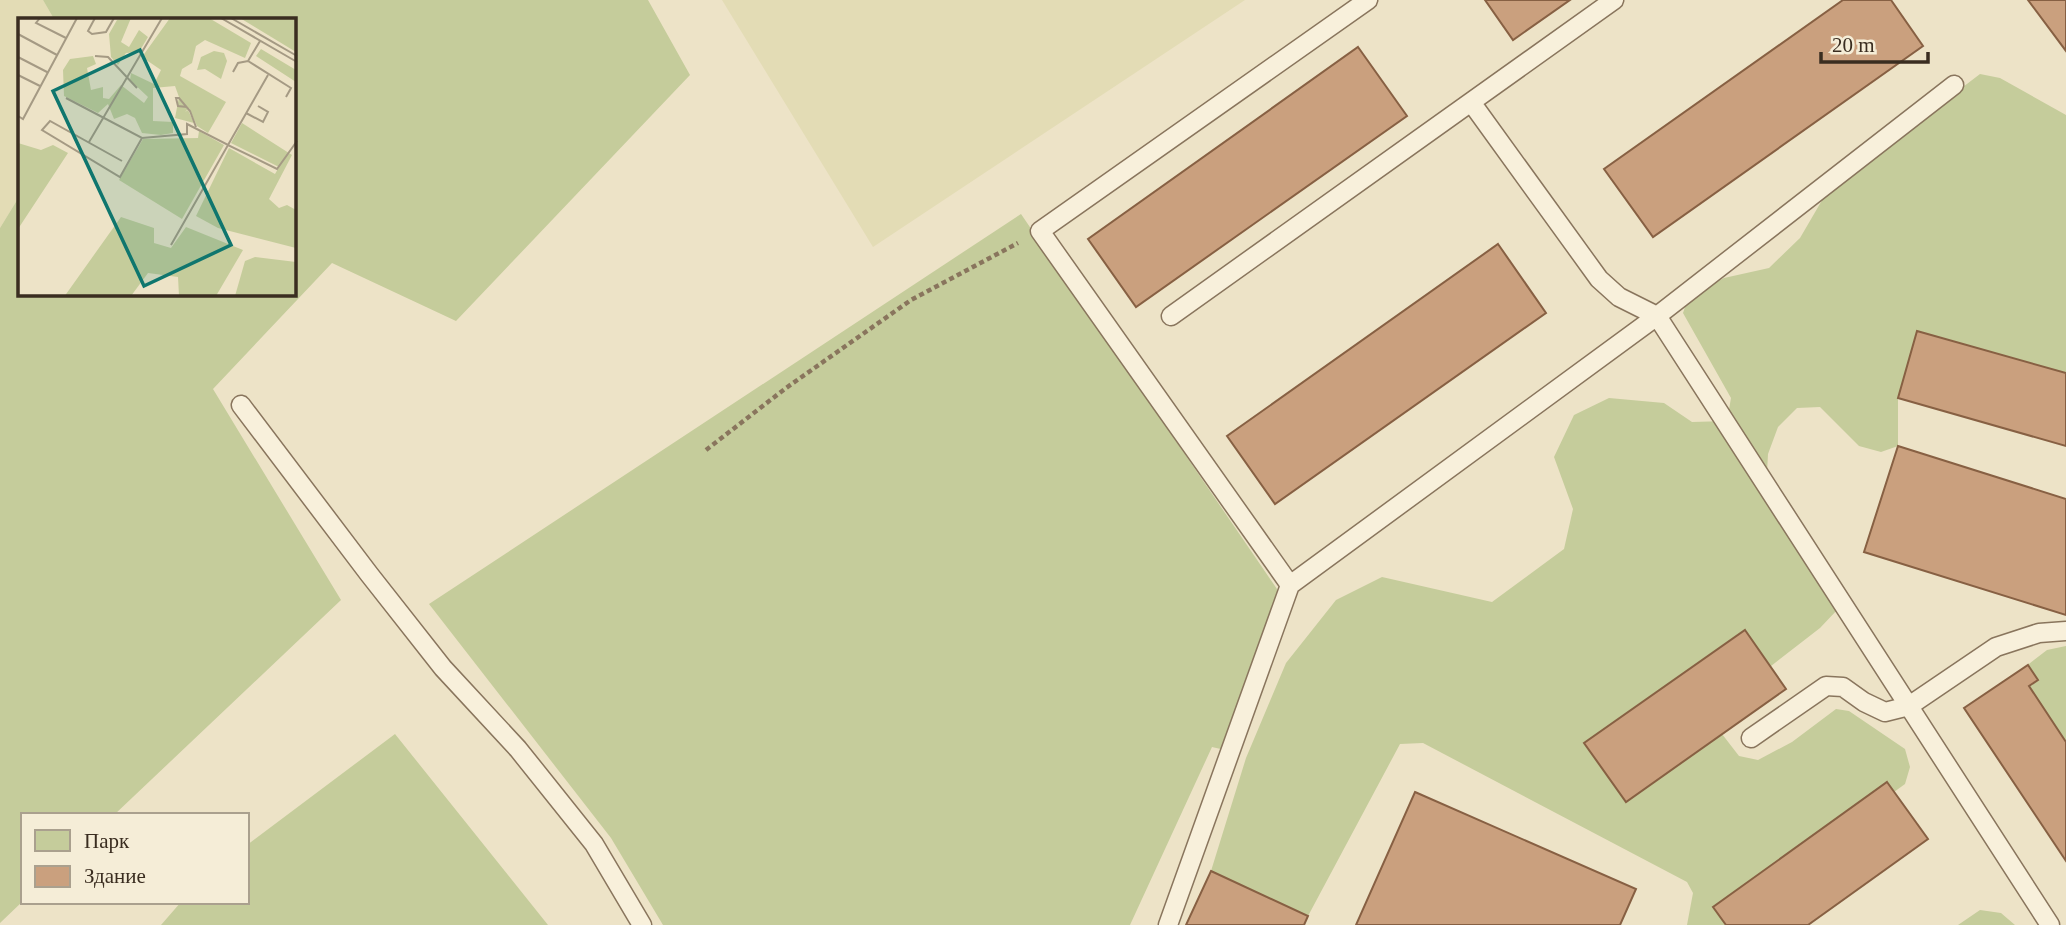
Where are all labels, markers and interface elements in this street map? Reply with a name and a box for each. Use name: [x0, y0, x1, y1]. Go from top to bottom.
inset map: [18, 18, 296, 296]
scale bar: [1821, 21, 1928, 65]
text: 20 m: [1832, 33, 1875, 57]
legend: [21, 813, 248, 904]
text: Парк: [84, 829, 130, 853]
text: Здание: [84, 864, 146, 888]

